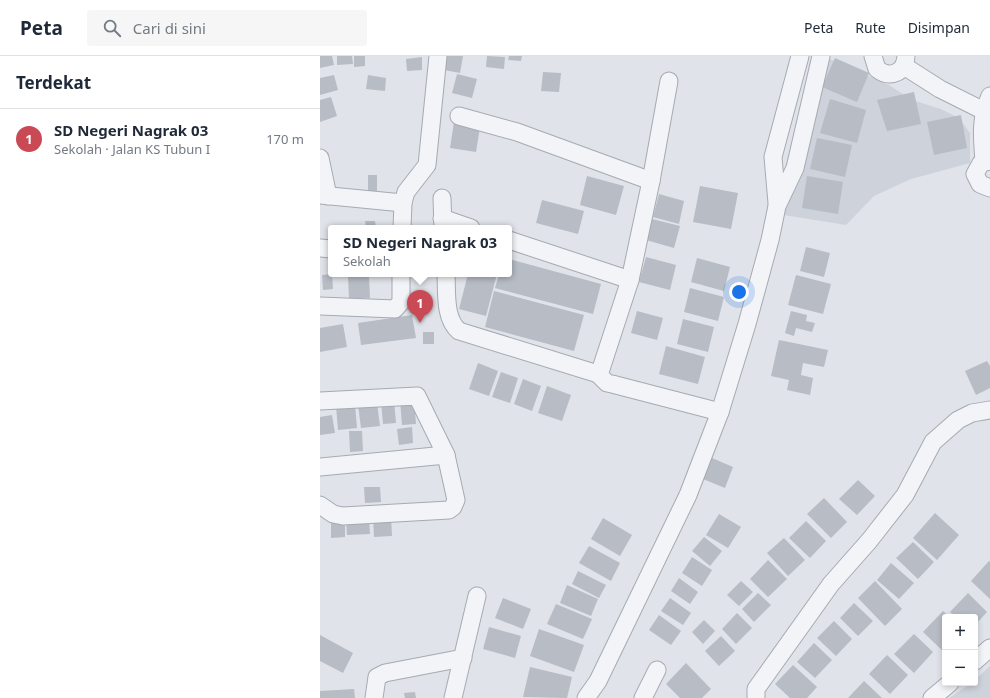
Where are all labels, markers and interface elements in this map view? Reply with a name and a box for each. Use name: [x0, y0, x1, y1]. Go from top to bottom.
search box: [87, 10, 367, 46]
text: Peta: [20, 15, 63, 41]
icon: search: [101, 17, 123, 39]
text: Cari di sini: [133, 18, 206, 38]
text: Peta: [804, 18, 833, 37]
text: Rute: [855, 18, 886, 37]
text: Disimpan: [908, 18, 970, 37]
text: Terdekat: [16, 71, 91, 94]
text: SD Negeri Nagrak 03: [54, 120, 208, 140]
text: 1: [25, 130, 33, 148]
text: 170 m: [266, 130, 304, 148]
text: Sekolah · Jalan KS Tubun I: [54, 140, 210, 158]
popup: [328, 225, 512, 277]
text: SD Negeri Nagrak 03: [343, 232, 497, 252]
text: Sekolah: [343, 252, 391, 270]
your location: [729, 282, 749, 302]
pin: 1: [407, 290, 433, 323]
map controls: [942, 614, 978, 686]
button: +: [942, 614, 978, 650]
button: −: [942, 650, 978, 686]

